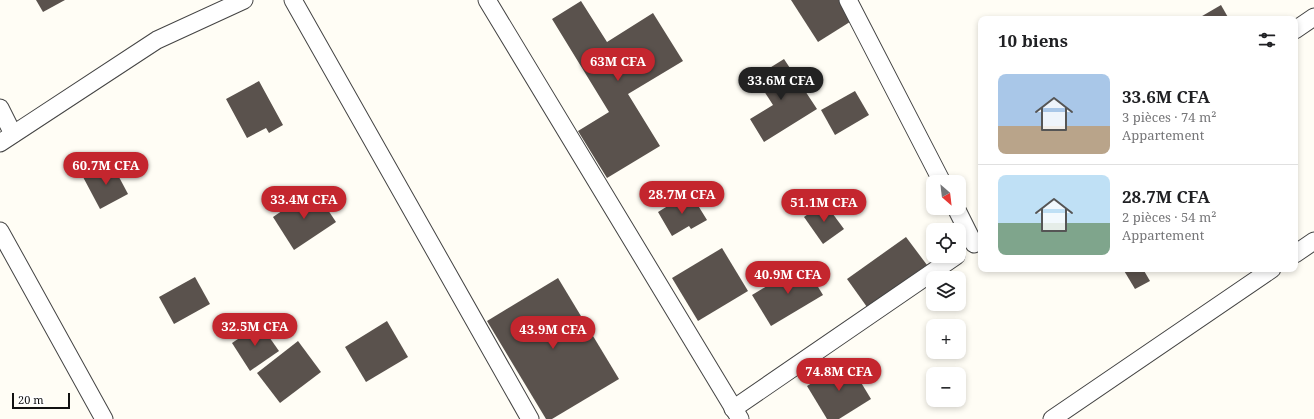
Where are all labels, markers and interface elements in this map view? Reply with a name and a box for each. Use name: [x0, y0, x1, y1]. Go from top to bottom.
text: 10 biens: [998, 29, 1068, 52]
icon: filters: [1256, 29, 1278, 51]
pin: 63M CFA: [581, 48, 655, 82]
text: 63M CFA: [590, 52, 646, 70]
pin: 33.6M CFA: [735, 67, 827, 101]
text: 33.6M CFA: [747, 71, 815, 89]
text: 33.6M CFA: [1122, 85, 1210, 108]
icon: home: [1030, 90, 1078, 138]
text: 3 pièces · 74 m²: [1122, 108, 1216, 126]
text: Appartement: [1122, 126, 1204, 144]
pin: 60.7M CFA: [60, 152, 152, 186]
text: 60.7M CFA: [72, 156, 140, 174]
north arrow: [926, 175, 966, 215]
map controls: [926, 175, 966, 407]
pin: 28.7M CFA: [636, 181, 728, 215]
text: 28.7M CFA: [648, 185, 716, 203]
text: 28.7M CFA: [1122, 185, 1210, 208]
pin: 33.4M CFA: [258, 186, 350, 220]
pin: 51.1M CFA: [778, 189, 870, 223]
text: 33.4M CFA: [270, 190, 338, 208]
icon: home: [1030, 191, 1078, 239]
text: 51.1M CFA: [790, 193, 858, 211]
text: 2 pièces · 54 m²: [1122, 208, 1216, 226]
button: locate: [926, 223, 966, 263]
text: Appartement: [1122, 226, 1204, 244]
pin: 40.9M CFA: [742, 261, 834, 295]
text: 40.9M CFA: [754, 265, 822, 283]
button: layers: [926, 271, 966, 311]
pin: 32.5M CFA: [209, 313, 301, 347]
pin: 43.9M CFA: [507, 316, 599, 350]
text: 32.5M CFA: [221, 317, 289, 335]
button: +: [926, 319, 966, 359]
text: 43.9M CFA: [519, 320, 587, 338]
pin: 74.8M CFA: [793, 358, 885, 392]
text: 74.8M CFA: [805, 362, 873, 380]
button: −: [926, 367, 966, 407]
scale bar: [12, 391, 70, 410]
text: 20 m: [18, 392, 44, 407]

